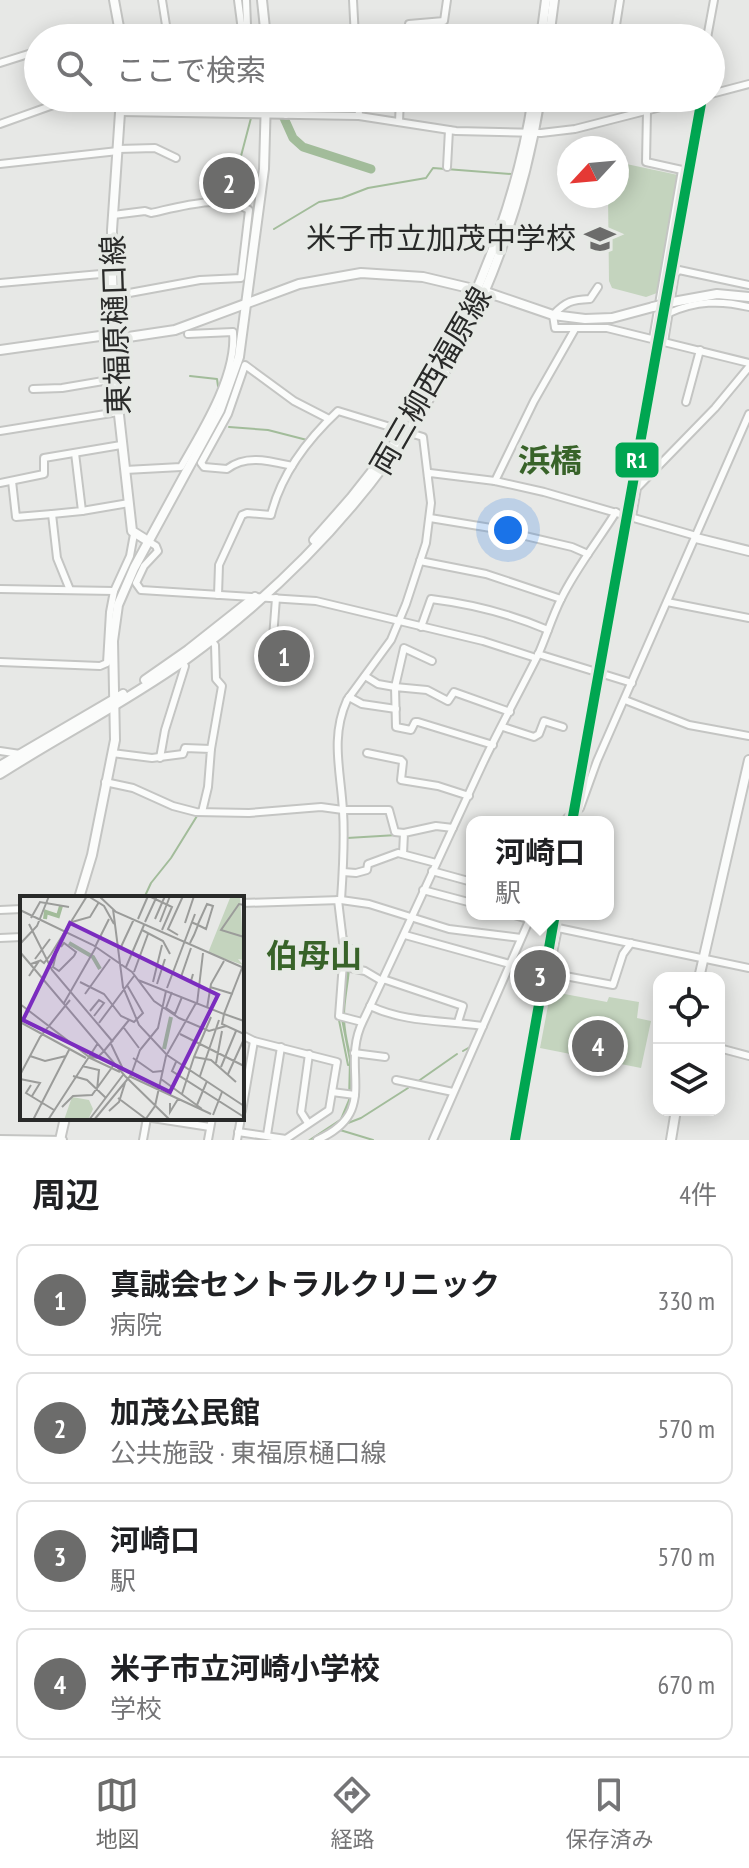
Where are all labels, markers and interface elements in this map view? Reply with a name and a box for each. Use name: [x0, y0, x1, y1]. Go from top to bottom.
search box: [24, 24, 725, 112]
icon: search: [52, 46, 96, 90]
text: ここで検索: [116, 50, 266, 89]
north arrow: [557, 136, 629, 208]
pin: 2: [203, 153, 255, 213]
place label: 米子市立加茂中学校: [306, 218, 576, 257]
school or university icon: 米子市立加茂中学校: [583, 222, 617, 256]
street label: 東福原樋口線: [92, 234, 137, 416]
street label: 両三柳西福原線: [360, 280, 499, 481]
district label: 浜橋: [518, 439, 582, 481]
line badge: R1: [614, 441, 660, 479]
text: R1: [626, 446, 648, 474]
your location: [488, 510, 528, 550]
pin: 1: [258, 626, 310, 686]
popup: [466, 816, 614, 920]
text: 河崎口: [495, 832, 585, 871]
text: 駅: [495, 876, 521, 909]
inset map: [20, 896, 244, 1120]
district label: 伯母山: [266, 934, 362, 976]
pin: 3: [514, 946, 566, 1006]
map controls: [653, 972, 725, 1116]
button: locate: [653, 972, 725, 1044]
pin: 4: [572, 1016, 624, 1076]
button: layers: [653, 1044, 725, 1116]
text: 周辺: [32, 1172, 100, 1216]
text: 4件: [679, 1178, 717, 1211]
text: 真誠会セントラルクリニック: [110, 1264, 500, 1303]
text: 1: [54, 1284, 66, 1317]
text: 330 m: [657, 1284, 715, 1317]
text: 病院: [110, 1308, 162, 1341]
text: 加茂公民館: [110, 1392, 260, 1431]
text: 2: [54, 1412, 66, 1445]
text: 570 m: [657, 1412, 715, 1445]
text: 公共施設 · 東福原樋口線: [110, 1436, 387, 1469]
text: 河崎口: [110, 1520, 200, 1559]
text: 3: [54, 1540, 66, 1573]
text: 570 m: [657, 1540, 715, 1573]
text: 駅: [110, 1564, 136, 1597]
text: 米子市立河崎小学校: [110, 1648, 380, 1687]
text: 4: [54, 1668, 66, 1701]
text: 670 m: [657, 1668, 715, 1701]
text: 学校: [110, 1692, 162, 1725]
tab: 地図: [95, 1773, 140, 1853]
tab: 経路: [330, 1773, 375, 1853]
tab: 保存済み: [565, 1773, 654, 1853]

